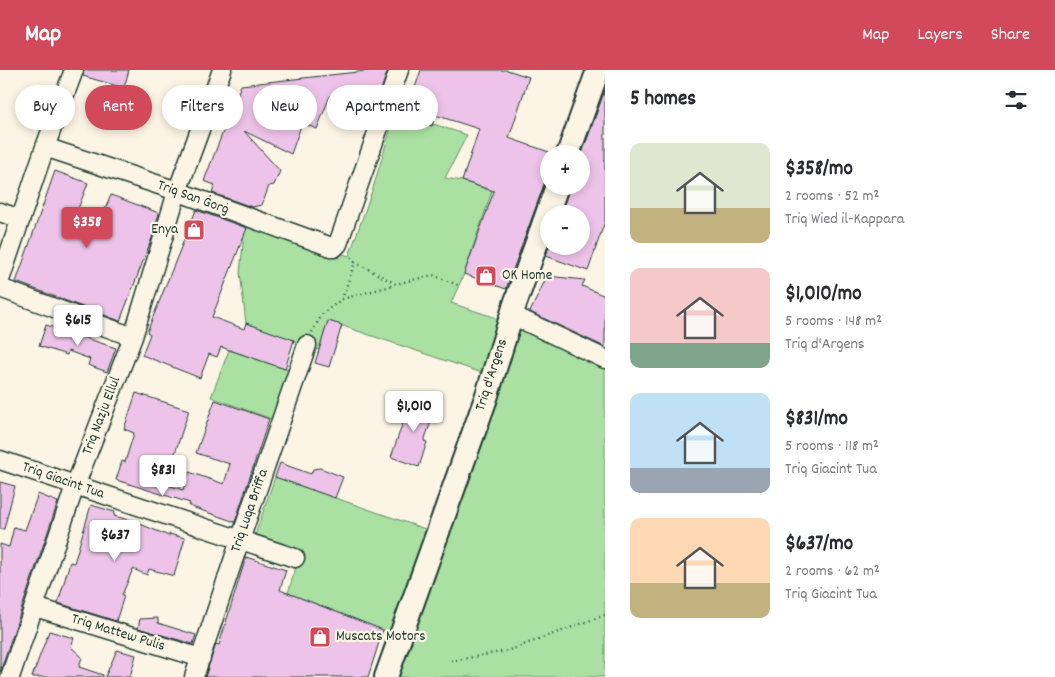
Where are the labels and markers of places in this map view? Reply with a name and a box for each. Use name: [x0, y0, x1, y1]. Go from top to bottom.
pin: $358: [57, 206, 117, 249]
shop icon: Enya: [182, 218, 206, 242]
place label: Enya: [151, 219, 179, 241]
shop icon: OK Home: [474, 264, 498, 288]
place label: OK Home: [502, 265, 553, 287]
pin: $615: [48, 304, 108, 347]
pin: $1,010: [373, 390, 455, 433]
pin: $831: [133, 454, 193, 497]
pin: $637: [85, 520, 145, 562]
shop icon: Muscats Motors: [308, 625, 332, 649]
place label: Muscats Motors: [336, 626, 425, 648]

